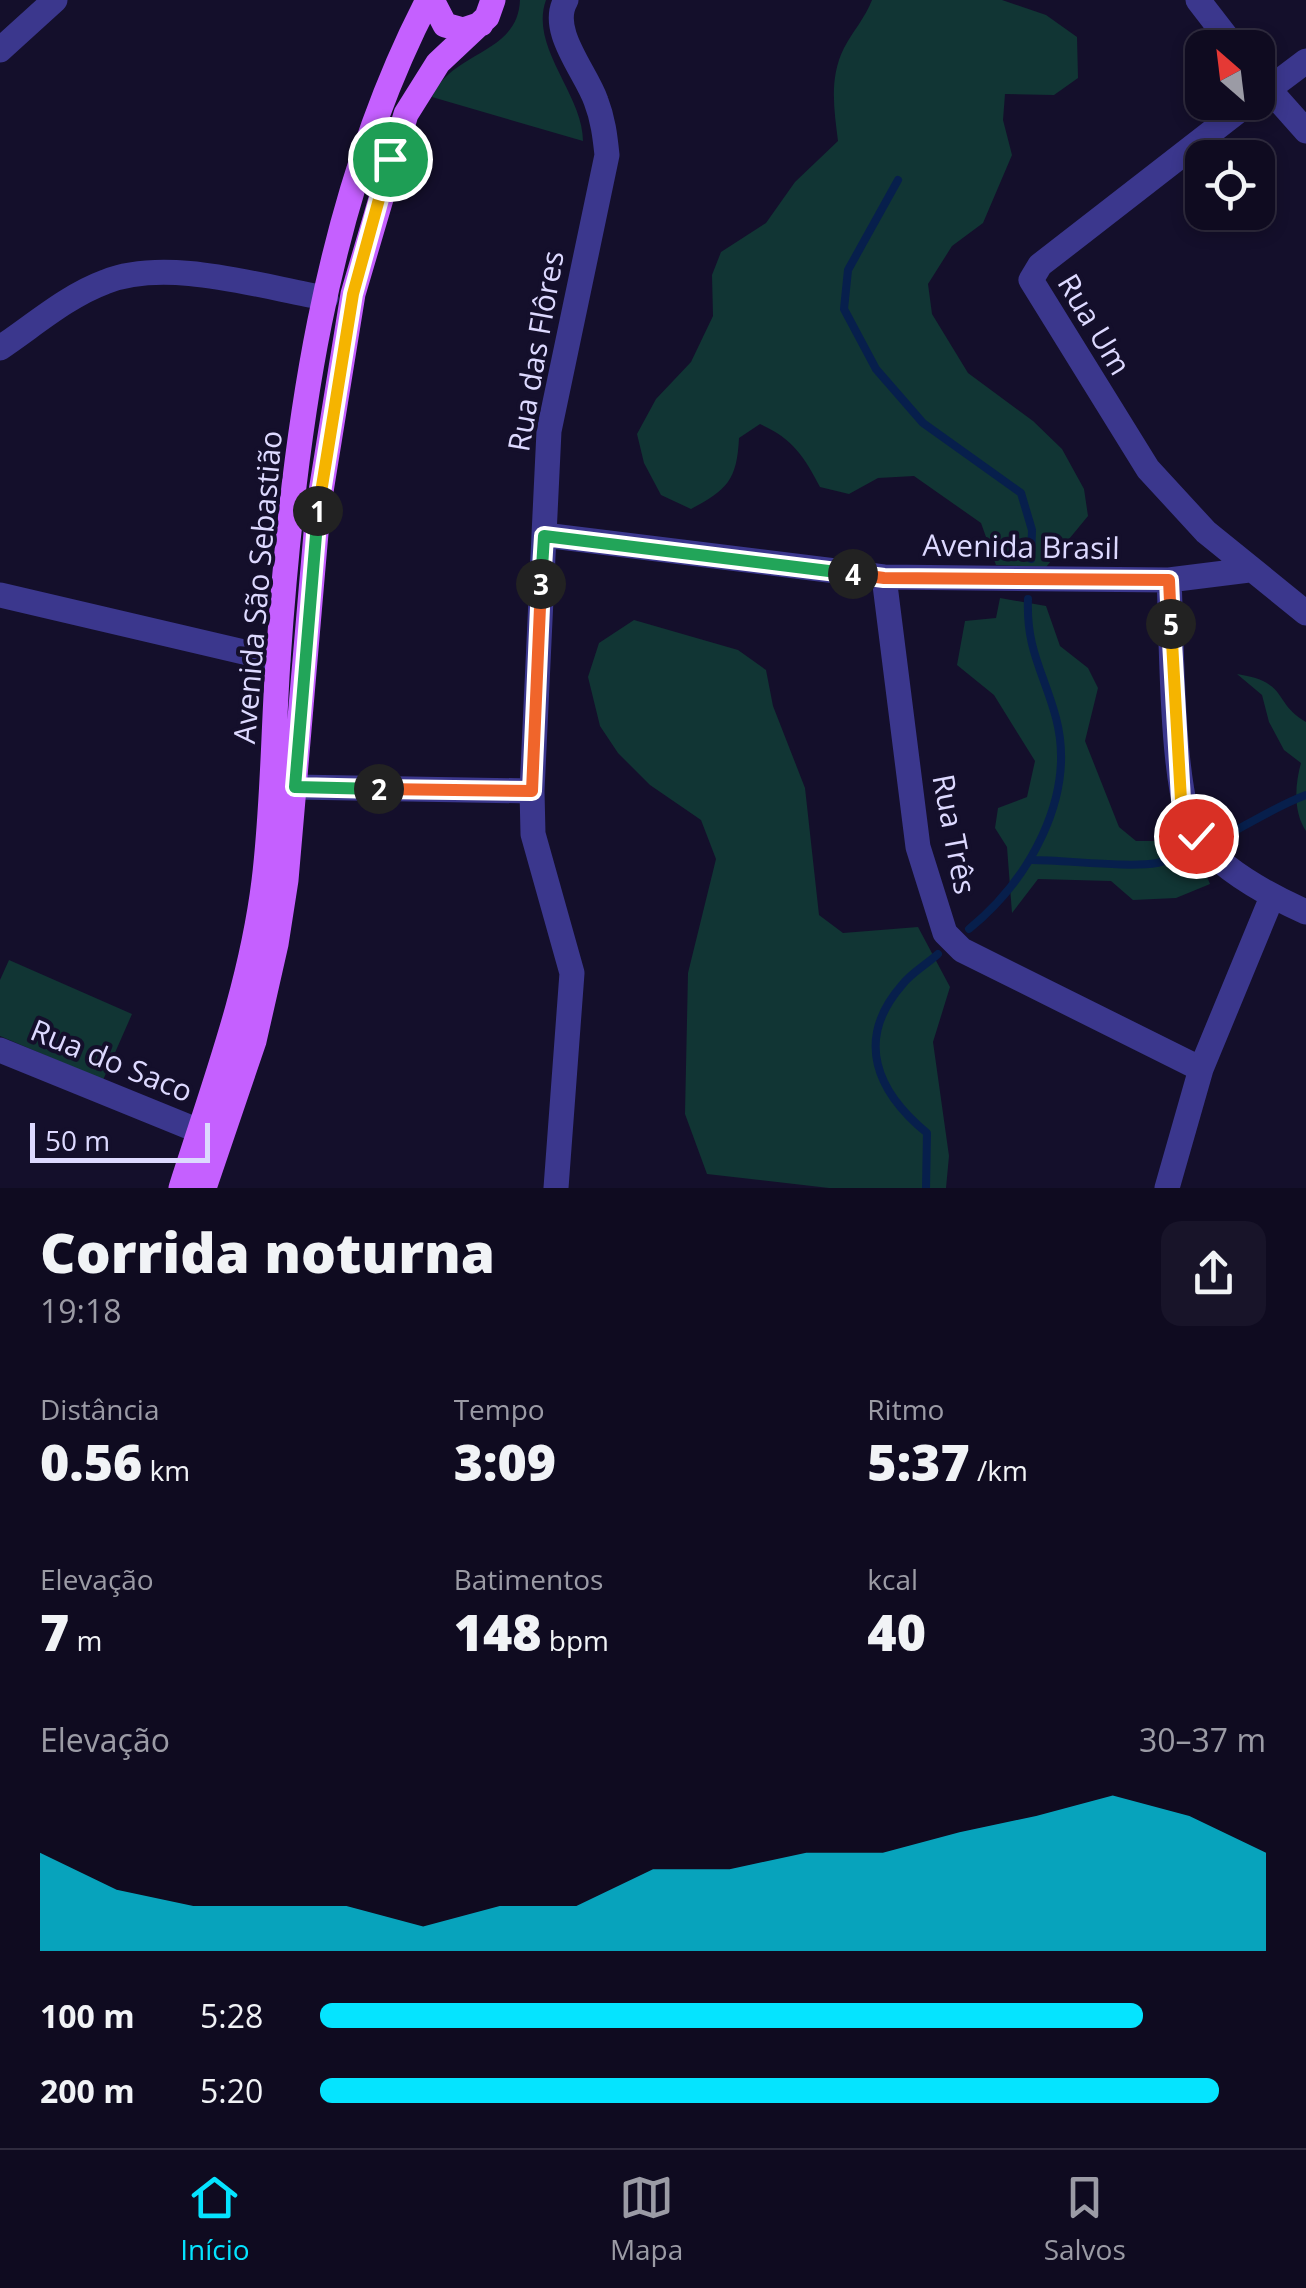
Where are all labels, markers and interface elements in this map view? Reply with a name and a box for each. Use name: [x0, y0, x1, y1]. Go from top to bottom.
north arrow: [1185, 30, 1275, 120]
map controls: [1185, 30, 1275, 230]
pin: [348, 117, 433, 202]
icon: arrive: [363, 132, 418, 187]
button: locate: [1185, 140, 1275, 230]
street label: Rua das Flôres: [497, 247, 573, 455]
street label: Rua Um: [1049, 266, 1141, 382]
street label: Avenida São Sebastião: [223, 429, 291, 745]
pin: 1: [293, 486, 343, 536]
text: 1: [310, 492, 326, 530]
street label: Avenida Brasil: [922, 524, 1120, 568]
pin: 4: [828, 549, 878, 599]
text: 4: [845, 555, 861, 593]
pin: 3: [516, 559, 566, 609]
text: 3: [533, 565, 549, 603]
pin: 5: [1146, 599, 1196, 649]
text: 5: [1163, 605, 1179, 643]
pin: 2: [354, 764, 404, 814]
text: 2: [371, 770, 387, 808]
street label: Rua Três: [923, 771, 987, 897]
pin: [1154, 794, 1239, 879]
icon: check: [1169, 809, 1224, 864]
street label: Rua do Saco: [25, 1009, 199, 1111]
scale bar: [30, 1118, 210, 1162]
text: 50 m: [45, 1121, 110, 1159]
text: Corrida noturna: [40, 1214, 495, 1289]
button: share: [1161, 1221, 1266, 1326]
text: 19:18: [40, 1289, 122, 1332]
text: Distância: [40, 1390, 159, 1428]
text: Tempo: [454, 1390, 545, 1428]
text: Ritmo: [867, 1390, 944, 1428]
text: 0.56: [40, 1428, 142, 1496]
text: 3:09: [454, 1428, 556, 1496]
text: 5:37: [867, 1428, 970, 1496]
text: km: [142, 1451, 190, 1489]
text: /km: [970, 1451, 1028, 1489]
text: Elevação: [40, 1560, 154, 1598]
text: Batimentos: [454, 1560, 603, 1598]
text: kcal: [867, 1560, 918, 1598]
text: 7: [40, 1598, 69, 1666]
text: 148: [454, 1598, 542, 1666]
text: 40: [867, 1598, 926, 1666]
text: m: [69, 1621, 103, 1659]
text: bpm: [542, 1621, 609, 1659]
text: Elevação: [40, 1718, 170, 1761]
text: 30–37 m: [1139, 1718, 1266, 1761]
text: 100 m: [40, 1994, 135, 2037]
text: 5:28: [200, 1994, 263, 2037]
text: 200 m: [40, 2069, 135, 2112]
text: 5:20: [200, 2069, 263, 2112]
tab: Início: [180, 2170, 250, 2268]
tab: Mapa: [610, 2170, 683, 2268]
tab: Salvos: [1044, 2170, 1126, 2268]

